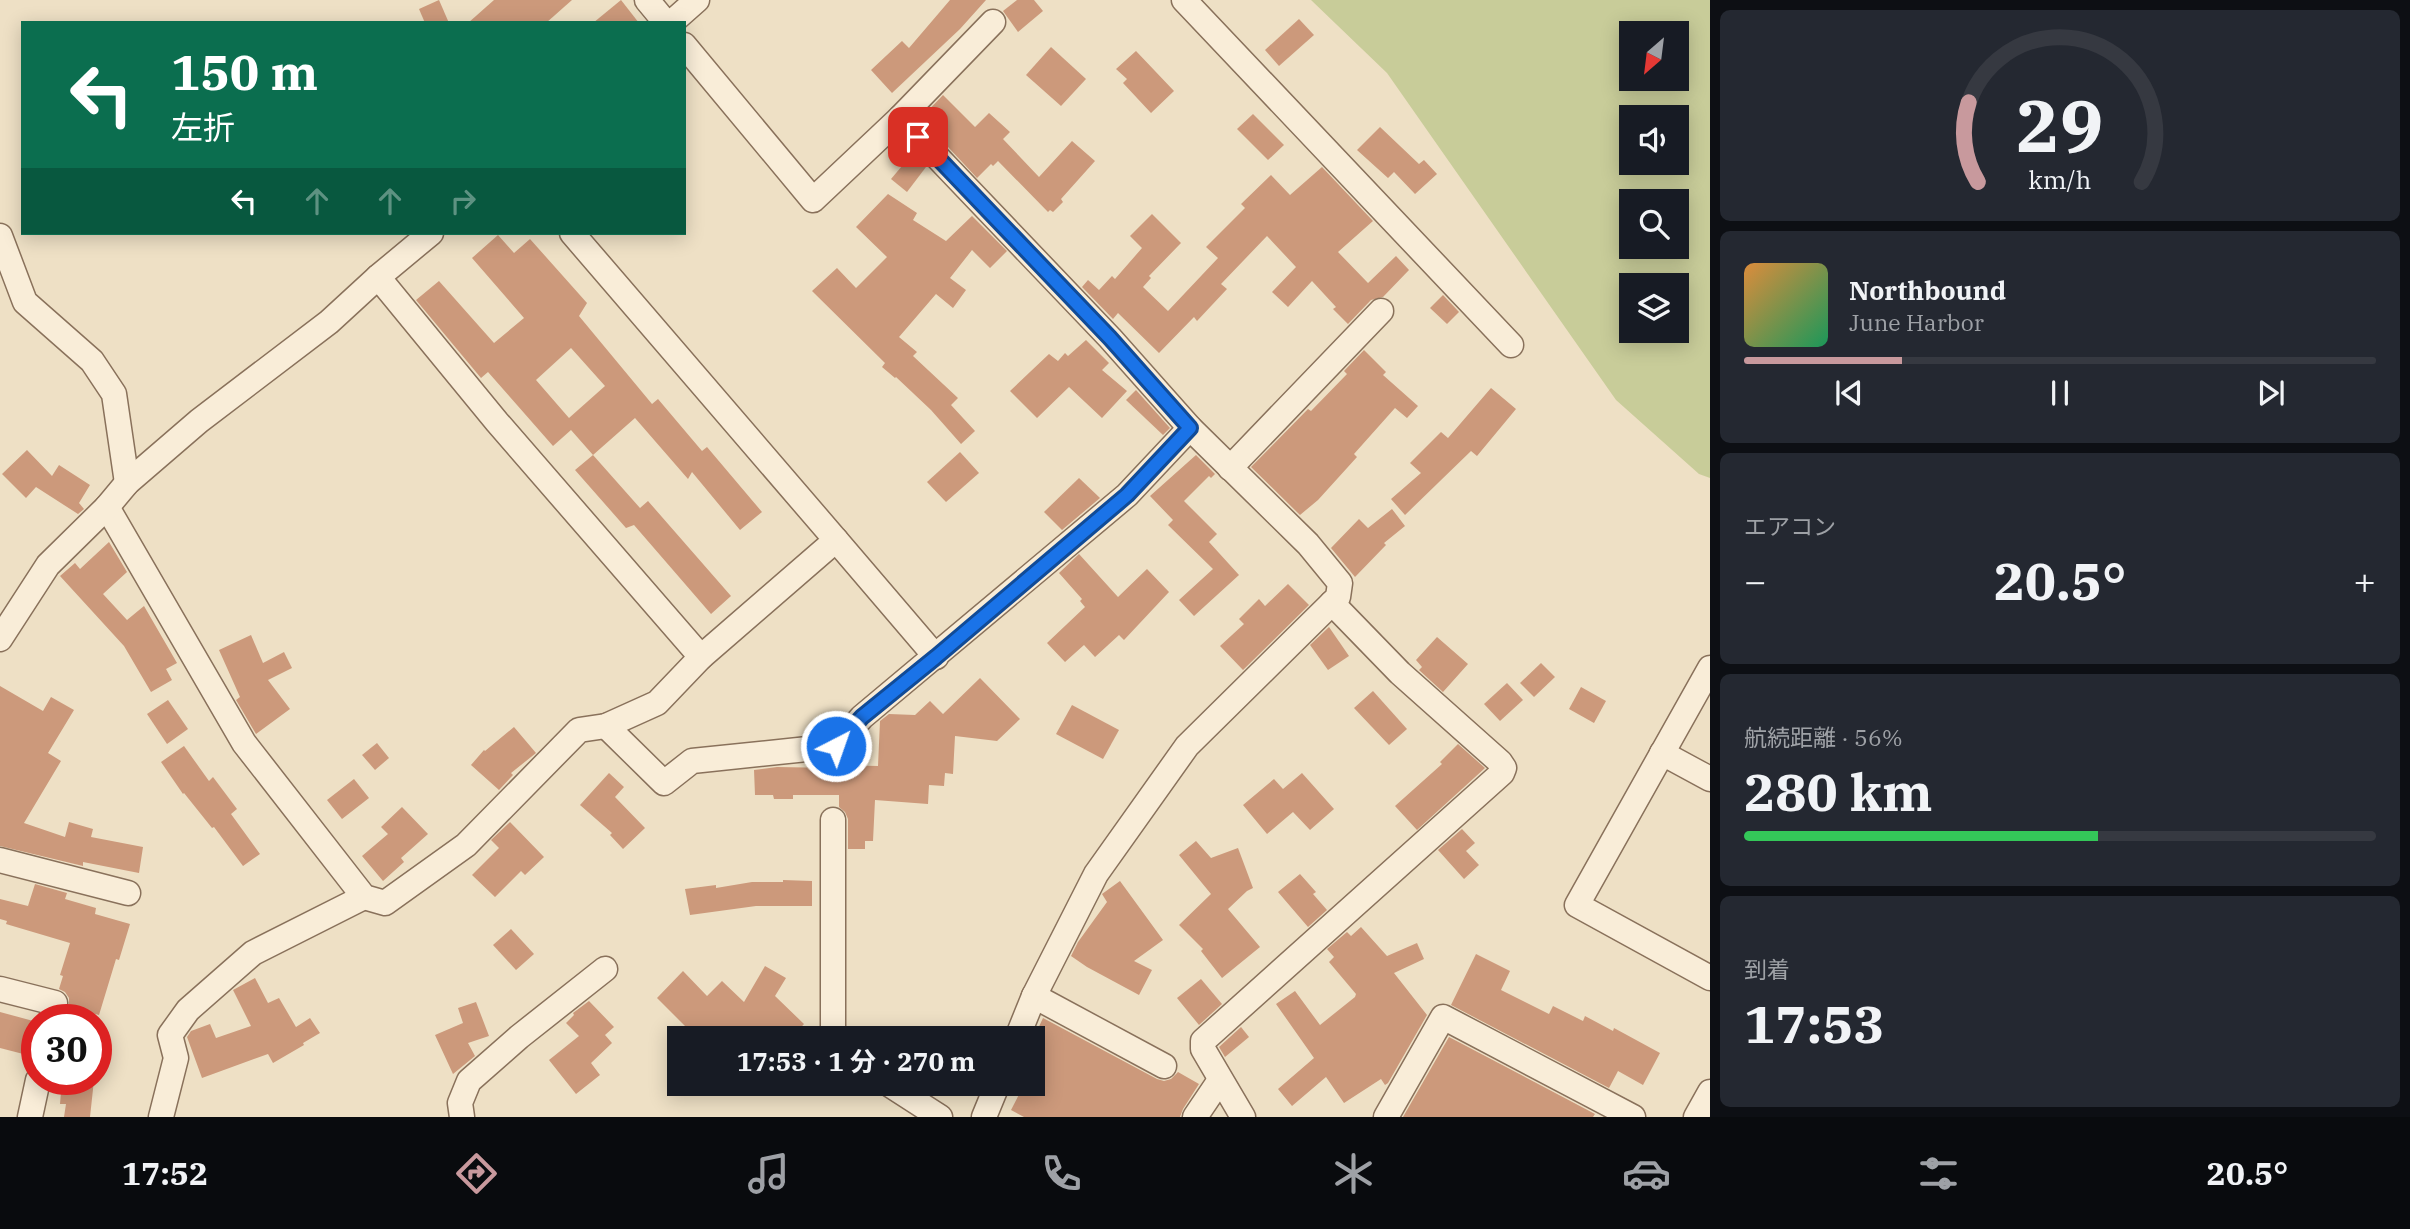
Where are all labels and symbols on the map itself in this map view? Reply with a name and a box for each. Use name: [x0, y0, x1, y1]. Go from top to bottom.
north arrow: [1619, 21, 1689, 91]
pin: [888, 107, 948, 167]
position arrow: [799, 709, 873, 783]
speed limit sign: 30: [21, 1004, 112, 1095]

